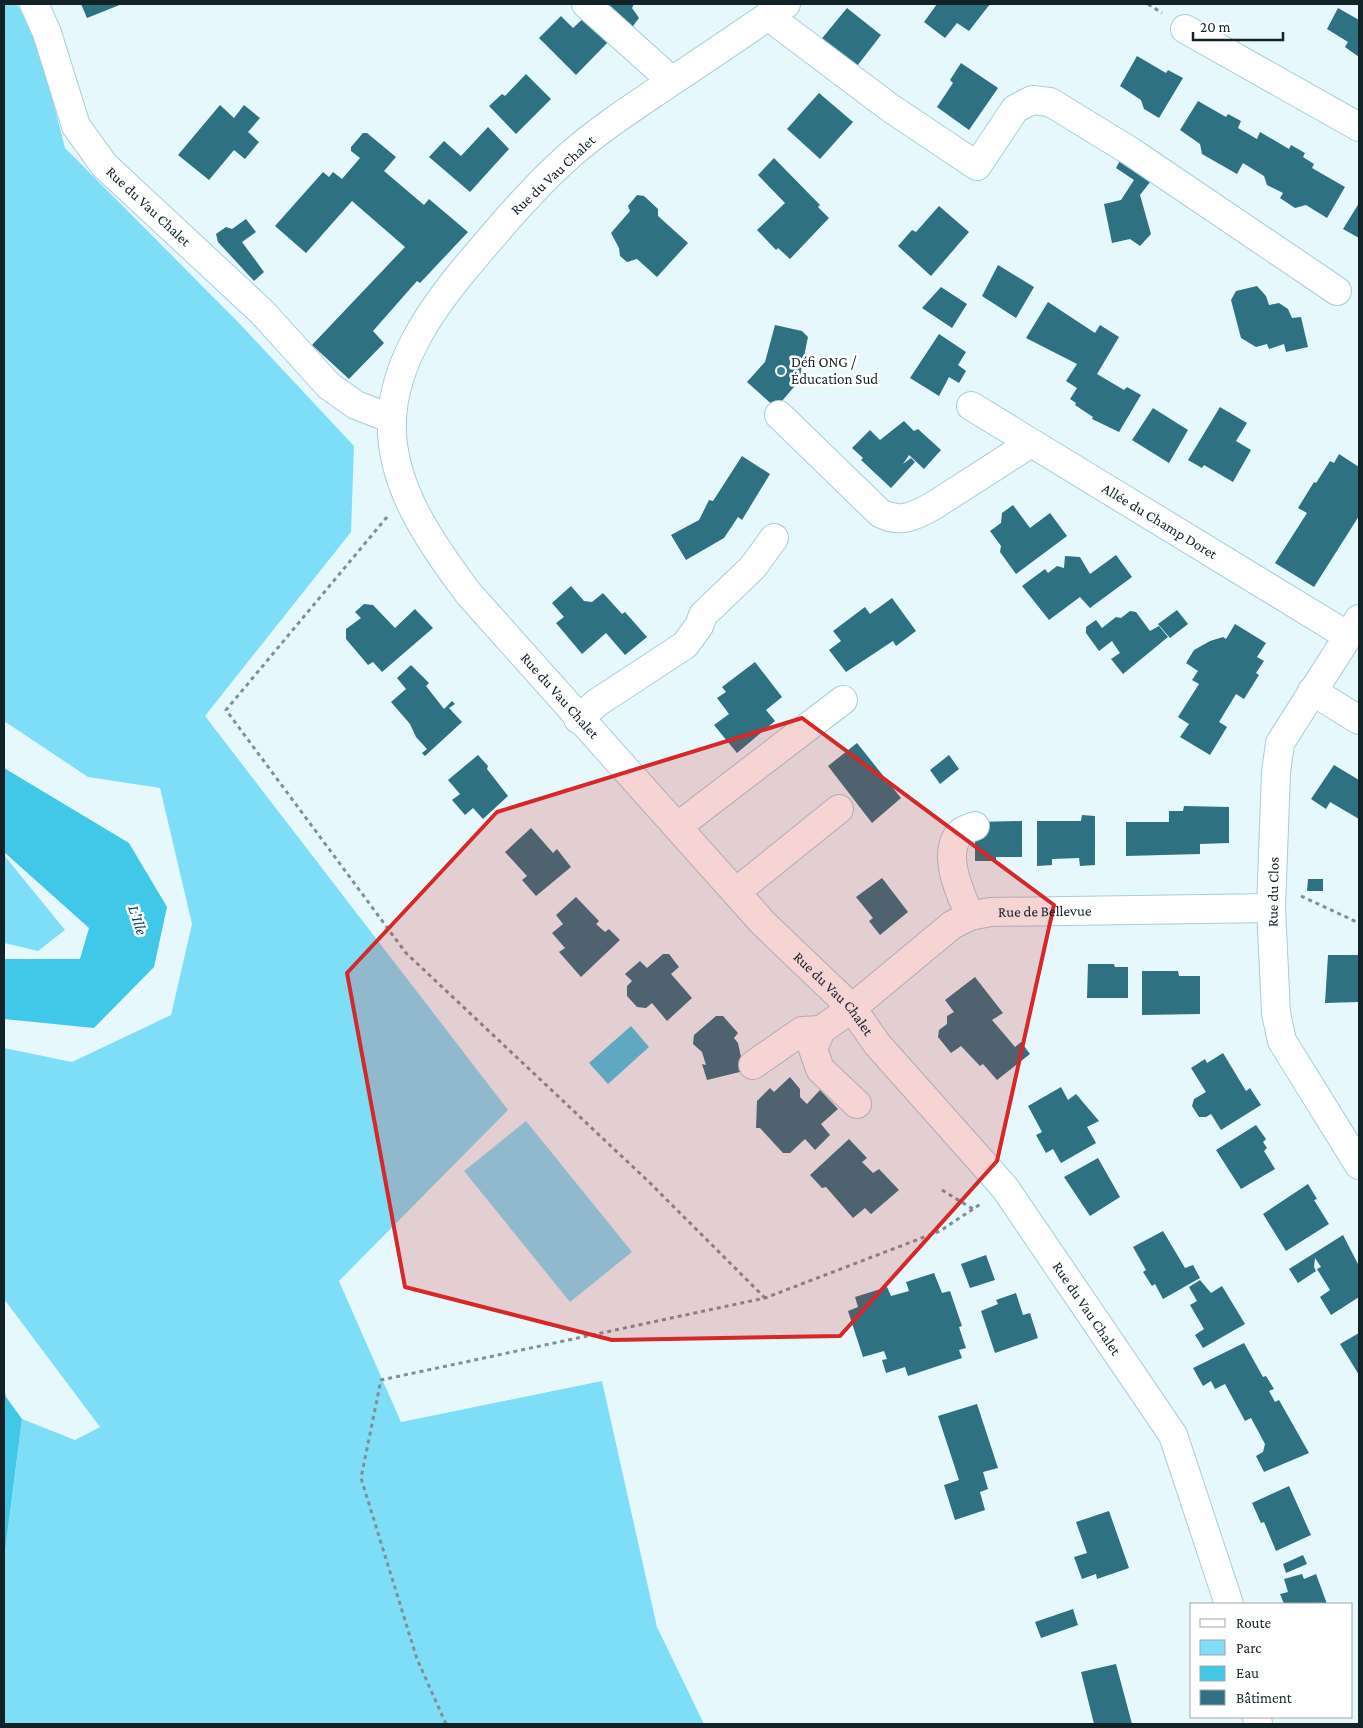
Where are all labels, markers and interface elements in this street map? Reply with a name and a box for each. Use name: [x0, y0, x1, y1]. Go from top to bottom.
scale bar: [1193, 10, 1283, 42]
text: 20 m: [1200, 19, 1231, 35]
street label: Rue du Vau Chalet: [508, 131, 599, 218]
street label: Rue du Vau Chalet: [103, 163, 195, 250]
place label: Défi ONG / Éducation Sud: [791, 354, 878, 387]
marker: Défi ONG / Éducation Sud: [775, 365, 787, 377]
street label: Allée du Champ Doret: [1099, 480, 1221, 563]
street label: Rue du Vau Chalet: [517, 650, 603, 742]
street label: Rue du Clos: [1264, 857, 1282, 927]
water label: L'Ille: [125, 903, 151, 937]
street label: Rue de Bellevue: [998, 903, 1092, 920]
street label: Rue du Vau Chalet: [790, 949, 877, 1039]
street label: Rue du Vau Chalet: [1049, 1259, 1125, 1359]
legend: [1190, 1603, 1353, 1718]
text: Route: [1236, 1615, 1271, 1631]
text: Parc: [1236, 1640, 1262, 1656]
text: Eau: [1236, 1665, 1259, 1681]
text: Bâtiment: [1236, 1690, 1293, 1706]

